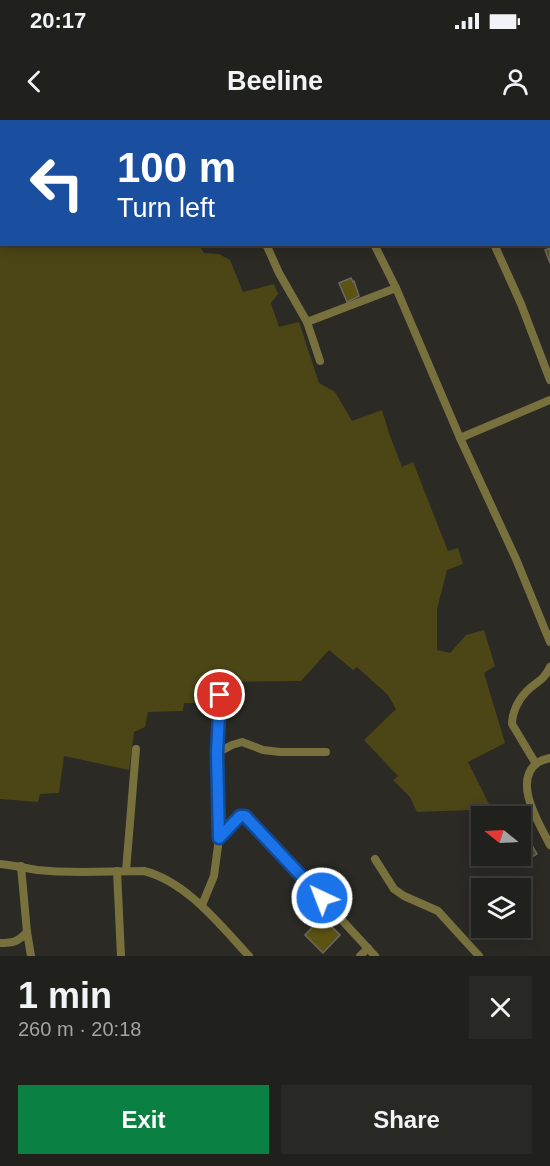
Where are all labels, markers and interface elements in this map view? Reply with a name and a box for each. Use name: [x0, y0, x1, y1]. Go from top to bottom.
text: 20:17: [30, 8, 86, 33]
icon: back: [18, 65, 51, 98]
icon: person: [499, 65, 532, 98]
text: Beeline: [227, 66, 323, 96]
icon: left: [18, 144, 96, 222]
text: 100 m: [117, 144, 236, 191]
text: Turn left: [117, 193, 215, 223]
pin: [194, 669, 245, 720]
icon: arrive: [203, 678, 236, 711]
north arrow: [471, 806, 531, 866]
map controls: [471, 806, 531, 938]
position arrow: [290, 866, 354, 930]
button: layers: [471, 878, 531, 938]
text: 1 min: [18, 975, 112, 1016]
button: close: [469, 976, 532, 1039]
text: 260 m · 20:18: [18, 1018, 141, 1040]
button: Exit: [18, 1085, 269, 1154]
button: Share: [281, 1085, 532, 1154]

